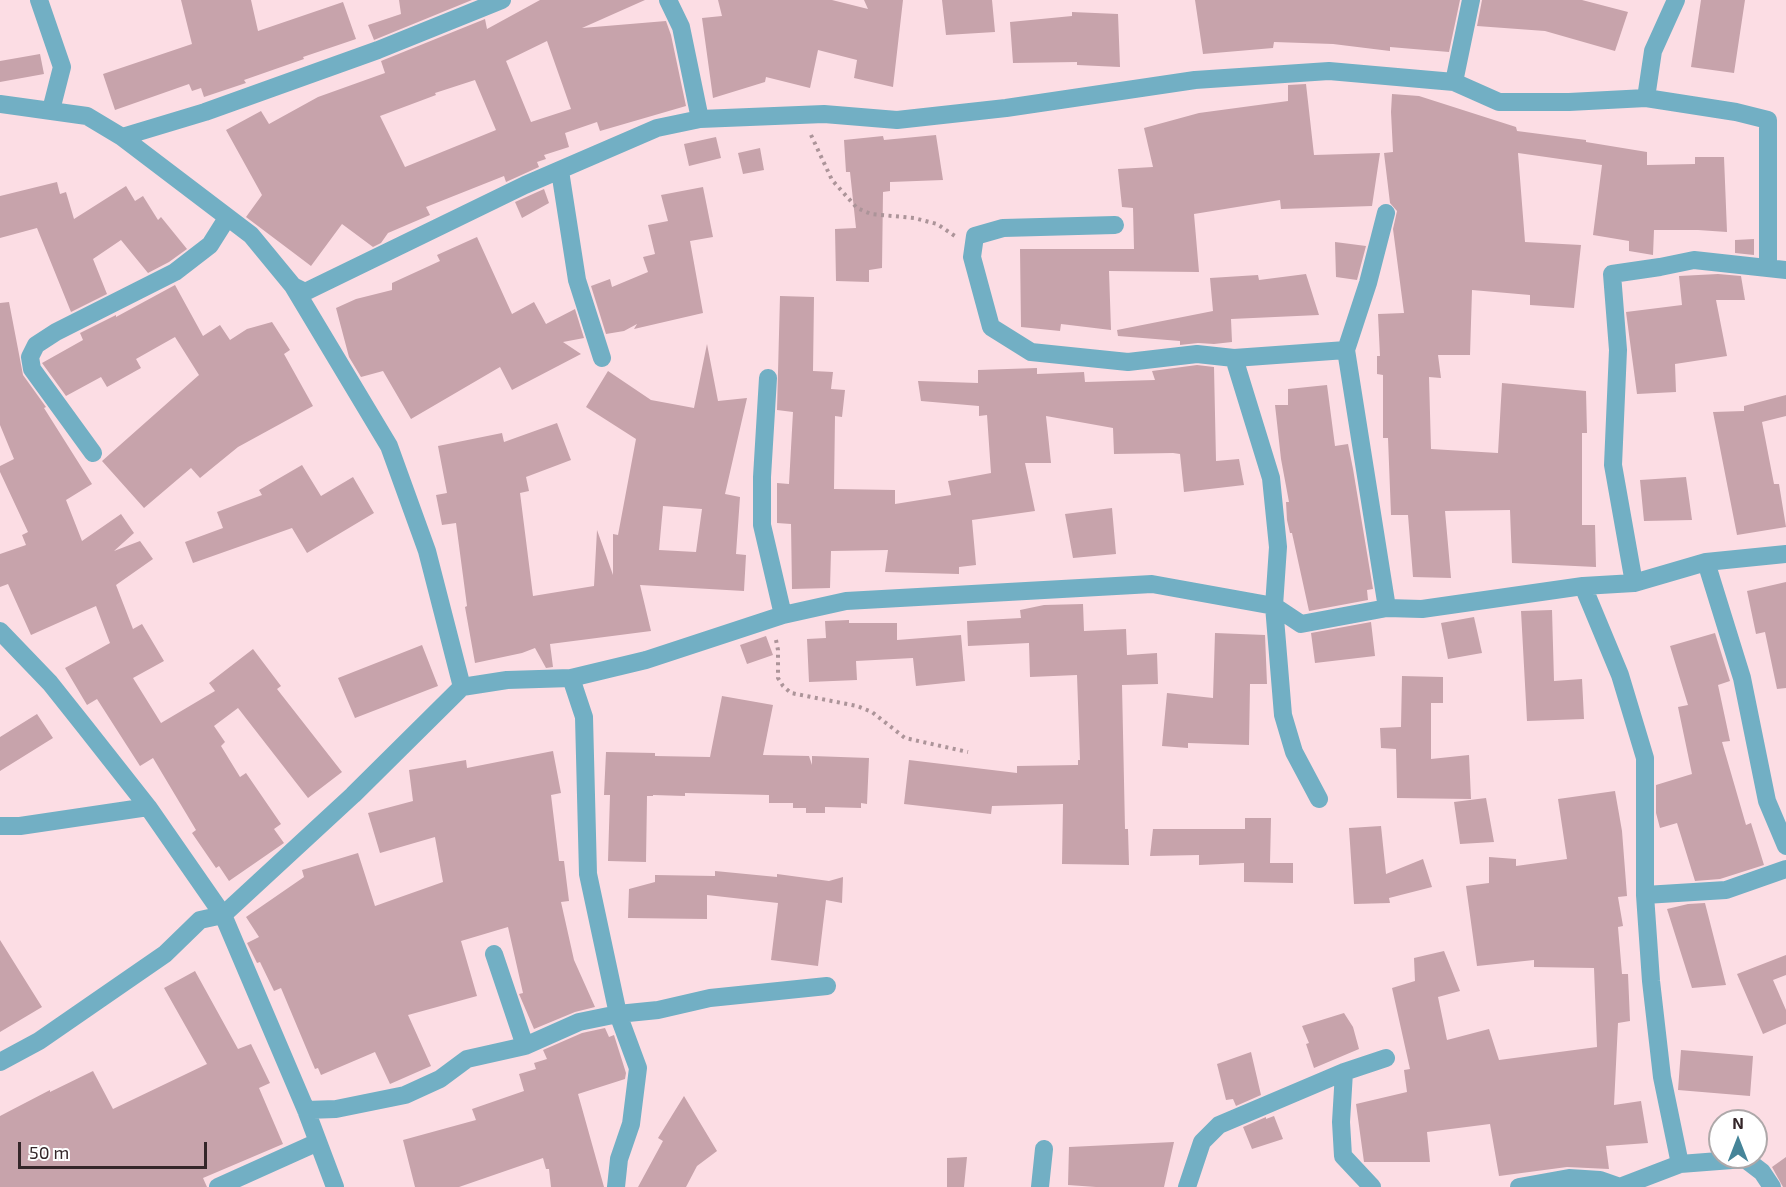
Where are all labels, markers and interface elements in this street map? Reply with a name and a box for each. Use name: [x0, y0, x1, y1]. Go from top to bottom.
north arrow: [1708, 1109, 1768, 1169]
text: N: [1732, 1113, 1744, 1132]
scale bar: [21, 1130, 210, 1168]
text: 50 m: [29, 1141, 69, 1163]

